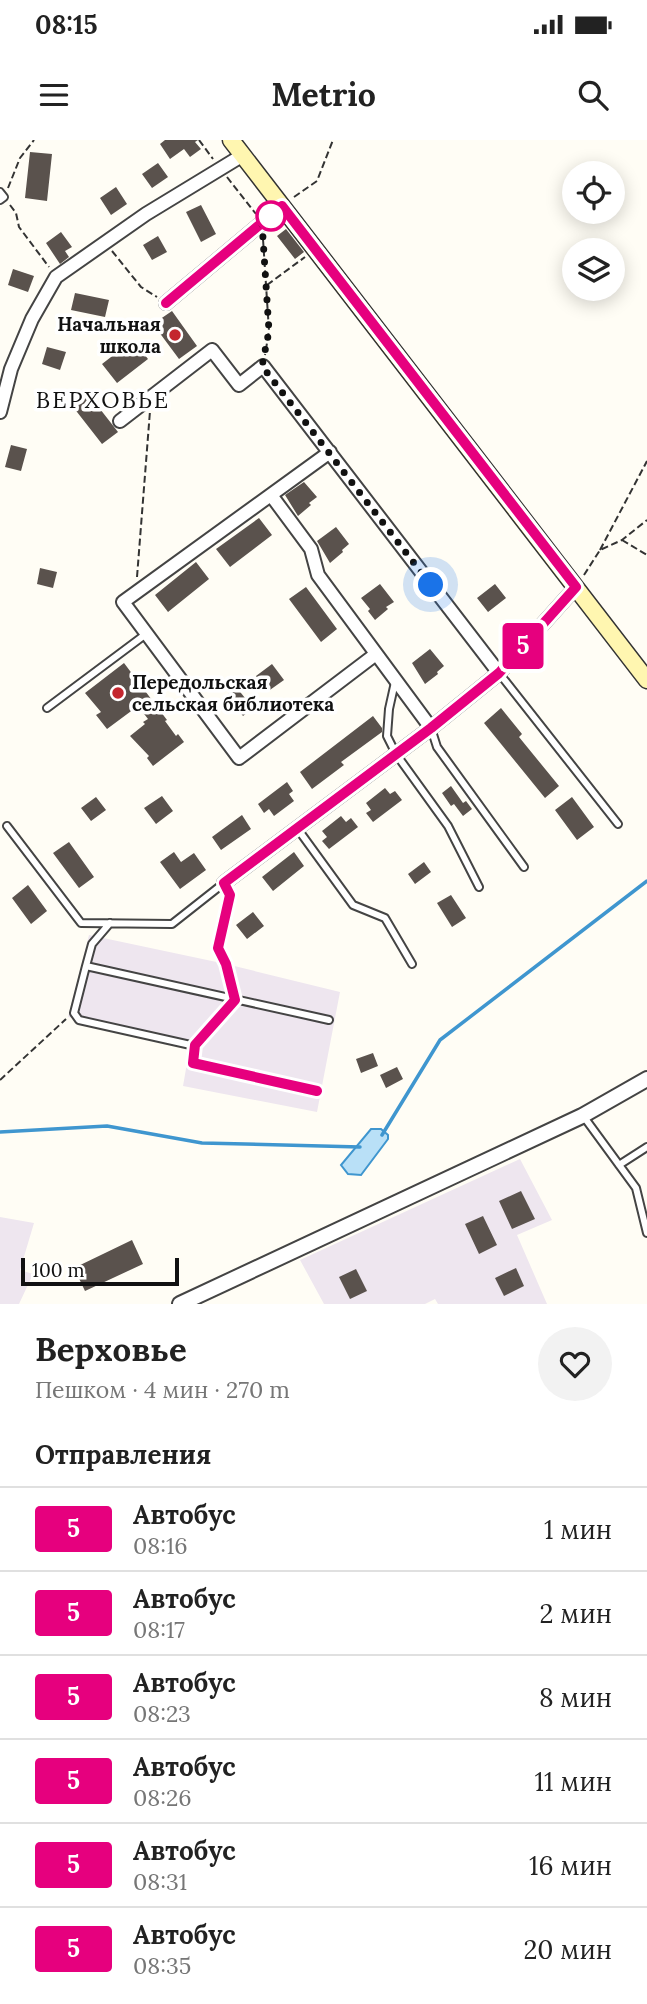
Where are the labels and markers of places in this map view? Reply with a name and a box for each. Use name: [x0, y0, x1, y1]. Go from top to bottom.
unlabelled marker: [256, 201, 286, 231]
place label: Начальная школа: [57, 312, 161, 358]
marker: Начальная школа: [167, 327, 183, 343]
place label: Передольская сельская библиотека: [132, 670, 334, 716]
marker: Передольская сельская библиотека: [110, 685, 126, 701]

